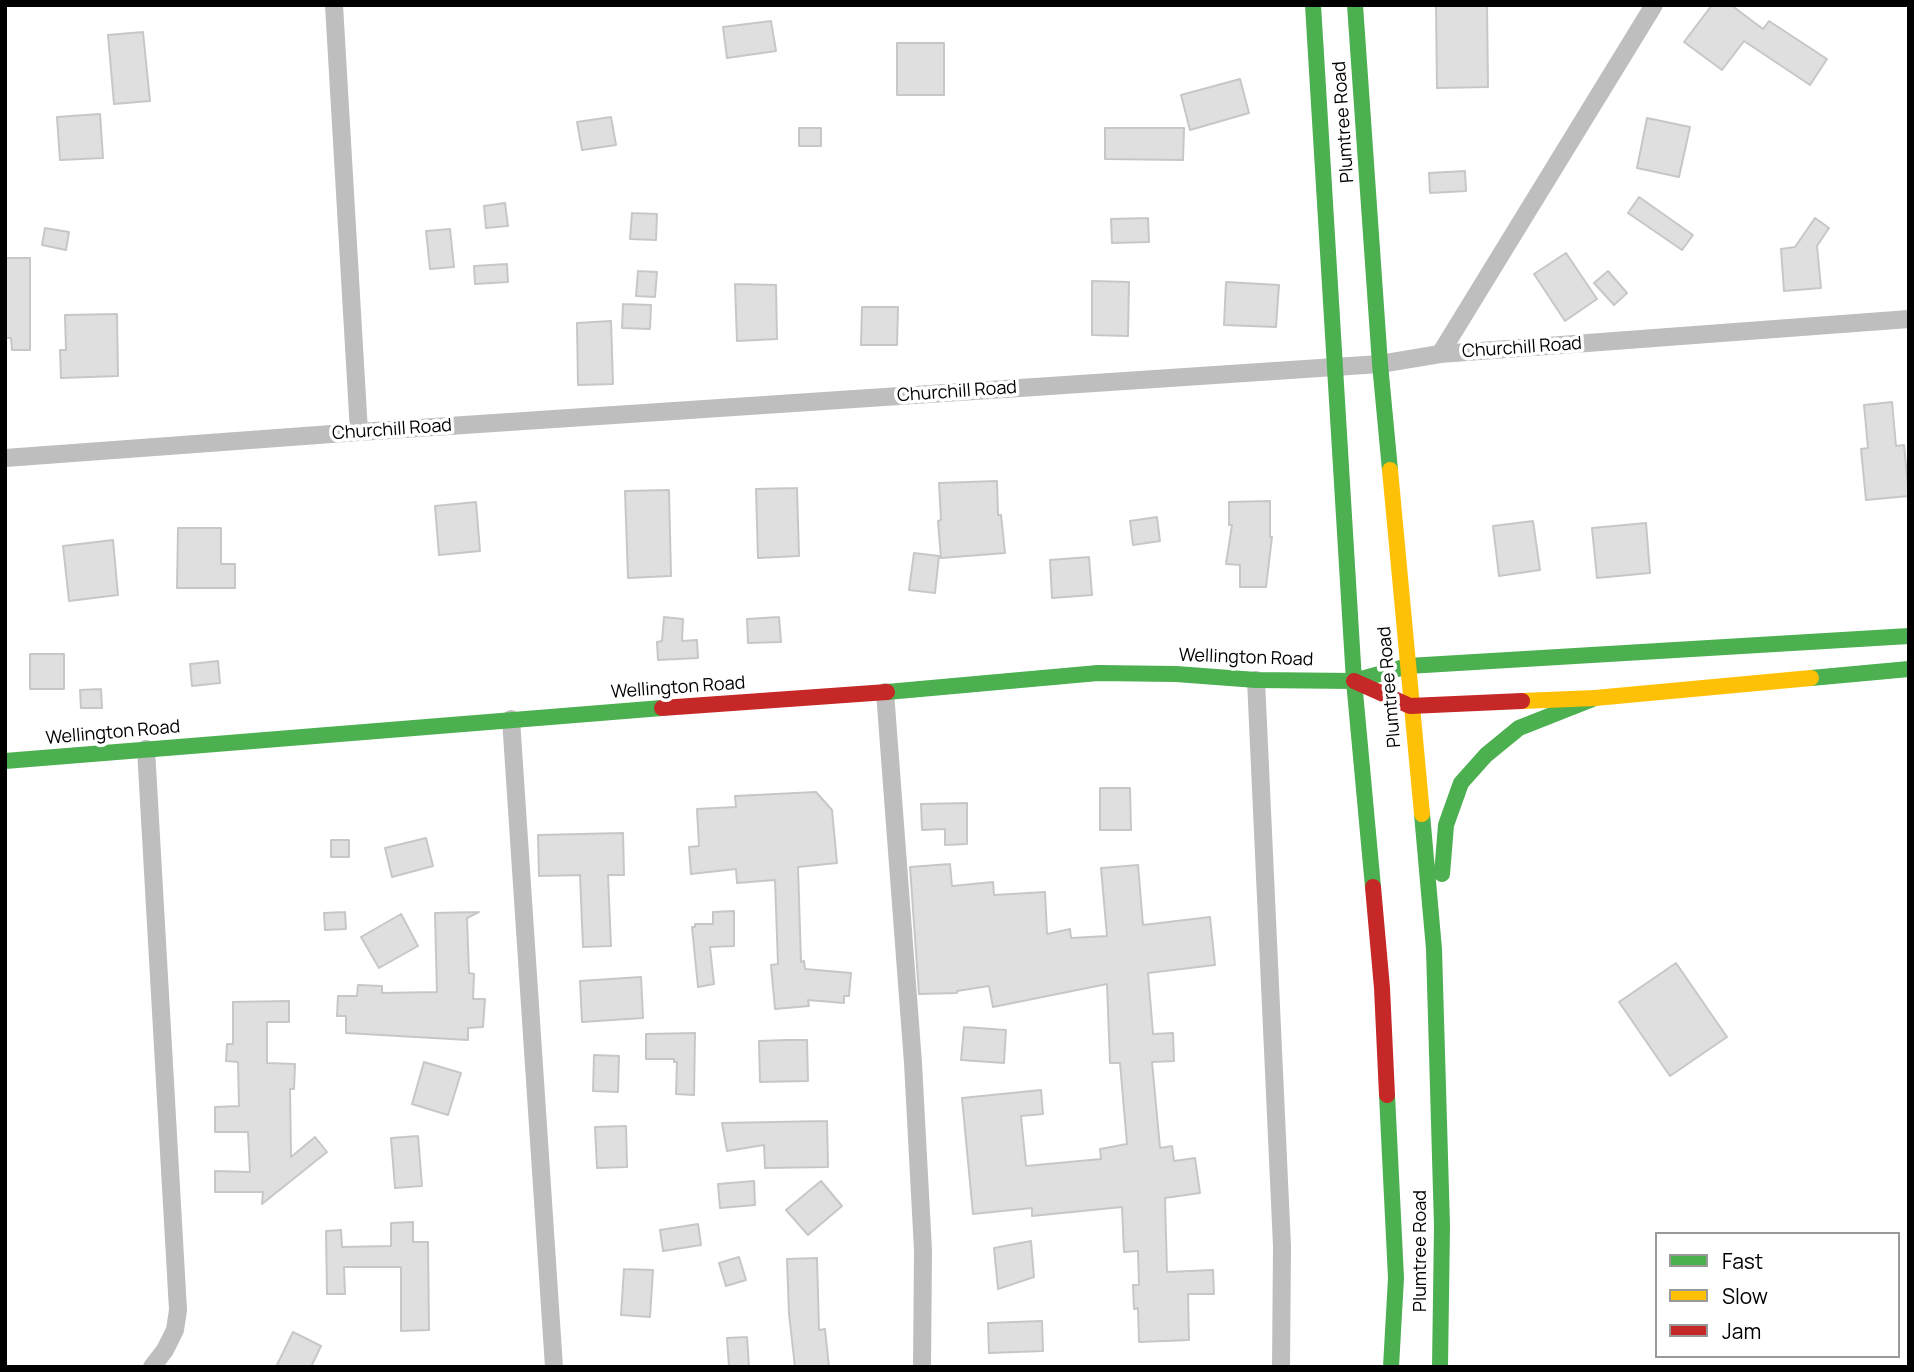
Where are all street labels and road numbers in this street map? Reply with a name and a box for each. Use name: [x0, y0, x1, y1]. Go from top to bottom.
street label: Plumtree Road: [1329, 60, 1359, 184]
street label: Churchill Road: [1461, 333, 1583, 363]
street label: Churchill Road: [896, 377, 1018, 407]
street label: Churchill Road: [331, 415, 453, 445]
street label: Plumtree Road: [1374, 625, 1406, 749]
street label: Wellington Road: [1178, 645, 1314, 671]
street label: Wellington Road: [610, 673, 746, 703]
street label: Wellington Road: [45, 716, 181, 750]
street label: Plumtree Road: [1410, 1190, 1432, 1312]

